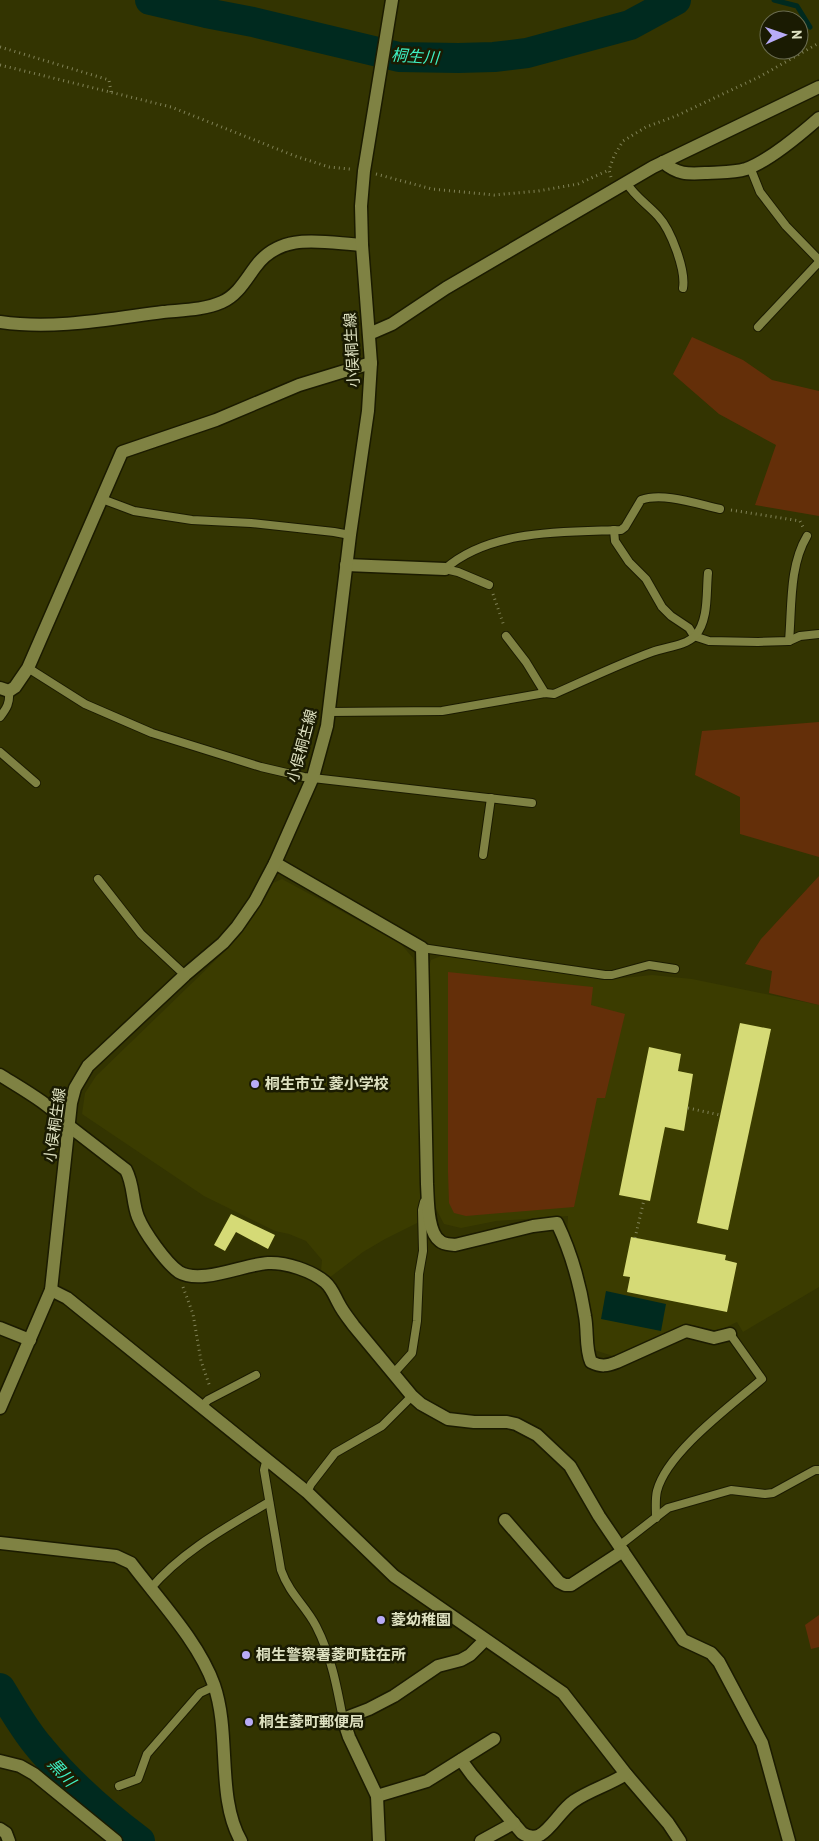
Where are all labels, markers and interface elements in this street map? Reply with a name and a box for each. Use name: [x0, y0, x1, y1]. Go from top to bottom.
north arrow: [759, 10, 809, 60]
text: N: [788, 30, 806, 39]
water label: 桐生川: [390, 44, 442, 68]
street label: 小俣桐生線: [340, 312, 363, 388]
street label: 小俣桐生線: [283, 707, 320, 785]
place label: 桐生市立 菱小学校: [265, 1074, 389, 1093]
marker: 桐生市立 菱小学校: [249, 1078, 261, 1090]
street label: 小俣桐生線: [40, 1086, 69, 1163]
place label: 菱幼稚園: [391, 1610, 451, 1629]
marker: 菱幼稚園: [375, 1614, 387, 1626]
place label: 桐生警察署菱町駐在所: [256, 1645, 406, 1664]
marker: 桐生警察署菱町駐在所: [240, 1649, 252, 1661]
place label: 桐生菱町郵便局: [259, 1712, 364, 1731]
marker: 桐生菱町郵便局: [243, 1716, 255, 1728]
water label: 黒川: [44, 1753, 82, 1792]

